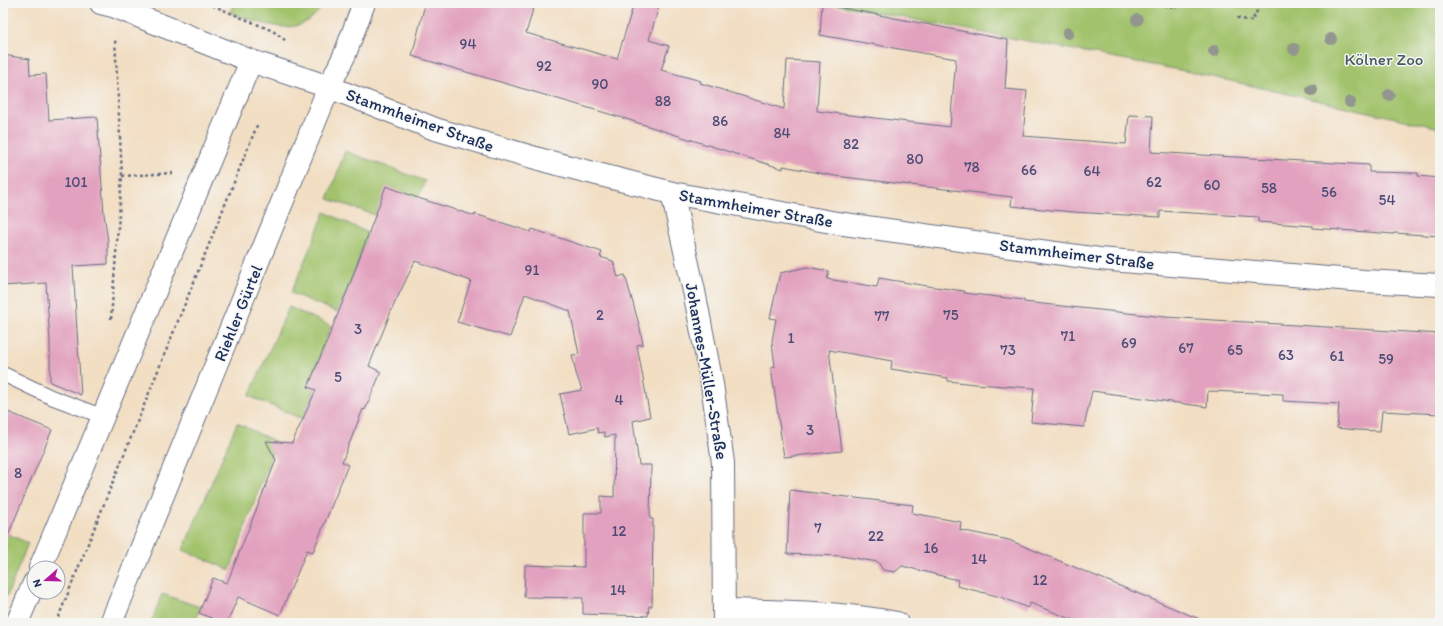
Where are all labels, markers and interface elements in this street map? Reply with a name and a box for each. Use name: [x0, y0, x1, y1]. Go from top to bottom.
house number: 94: [460, 35, 476, 53]
park label: Kölner Zoo: [1345, 49, 1423, 69]
house number: 92: [536, 57, 552, 75]
house number: 90: [591, 75, 609, 93]
street label: Stammheimer Straße: [343, 84, 497, 156]
house number: 88: [655, 92, 671, 110]
house number: 86: [712, 112, 728, 130]
house number: 84: [773, 124, 791, 142]
house number: 82: [843, 135, 859, 153]
house number: 80: [906, 150, 924, 168]
house number: 78: [964, 158, 980, 176]
house number: 66: [1021, 161, 1037, 179]
house number: 64: [1084, 162, 1100, 180]
house number: 101: [64, 173, 88, 191]
house number: 62: [1146, 173, 1162, 191]
house number: 60: [1203, 176, 1221, 194]
house number: 58: [1261, 179, 1277, 197]
house number: 56: [1321, 183, 1337, 201]
street label: Stammheimer Straße: [677, 185, 835, 231]
house number: 54: [1379, 191, 1395, 209]
street label: Stammheimer Straße: [998, 235, 1156, 273]
house number: 91: [525, 261, 539, 279]
street label: Riehler Gürtel: [210, 262, 267, 364]
street label: Johannes-Müller-Straße: [682, 281, 732, 461]
house number: 2: [596, 306, 604, 324]
house number: 75: [943, 306, 959, 324]
house number: 77: [875, 307, 890, 325]
house number: 3: [354, 320, 362, 338]
house number: 71: [1061, 327, 1075, 345]
house number: 1: [788, 329, 795, 347]
house number: 69: [1121, 334, 1137, 352]
house number: 67: [1178, 339, 1194, 357]
house number: 73: [1000, 341, 1016, 359]
house number: 65: [1227, 341, 1243, 359]
house number: 63: [1278, 346, 1294, 364]
house number: 61: [1330, 347, 1344, 365]
house number: 59: [1378, 350, 1394, 368]
house number: 5: [334, 368, 342, 386]
house number: 4: [614, 391, 624, 409]
house number: 3: [806, 421, 814, 439]
house number: 8: [14, 464, 22, 482]
house number: 7: [814, 519, 822, 537]
house number: 12: [612, 522, 627, 540]
house number: 22: [868, 527, 884, 545]
house number: 16: [924, 539, 939, 557]
house number: 14: [971, 550, 987, 568]
north arrow: [26, 560, 66, 600]
house number: 12: [1033, 571, 1048, 589]
text: N: [30, 578, 44, 589]
house number: 14: [610, 581, 626, 599]

